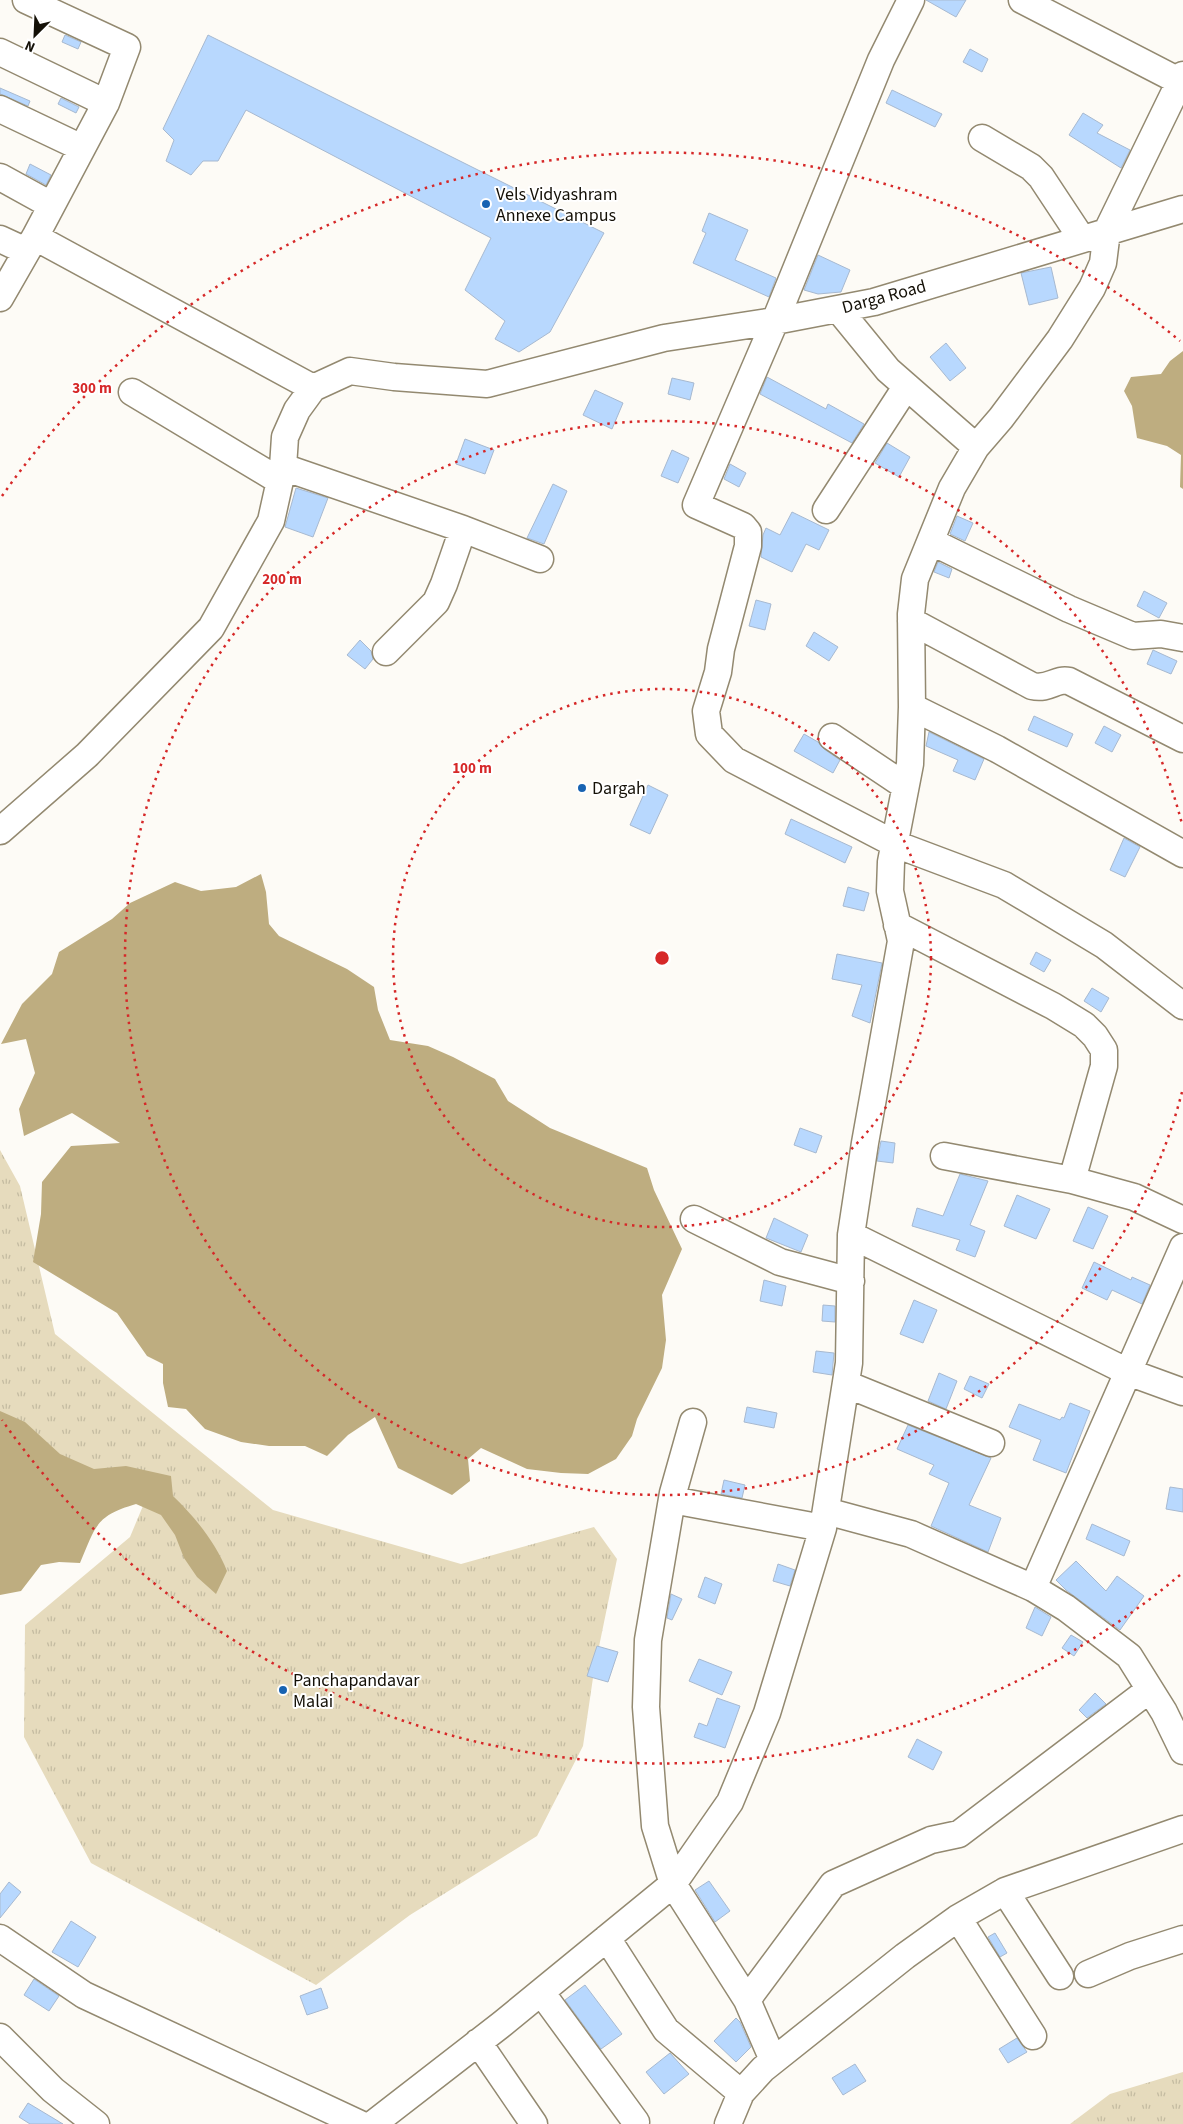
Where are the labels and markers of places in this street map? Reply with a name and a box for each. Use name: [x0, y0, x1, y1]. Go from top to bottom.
place label: Vels Vidyashram Annexe Campus: [496, 182, 618, 228]
marker: Vels Vidyashram Annexe Campus: [480, 198, 492, 210]
place label: Dargah: [592, 776, 646, 801]
marker: Dargah: [576, 782, 588, 794]
centre of rings: [653, 949, 671, 967]
place label: Panchapandavar Malai: [293, 1668, 420, 1714]
marker: Panchapandavar Malai: [277, 1684, 289, 1696]

